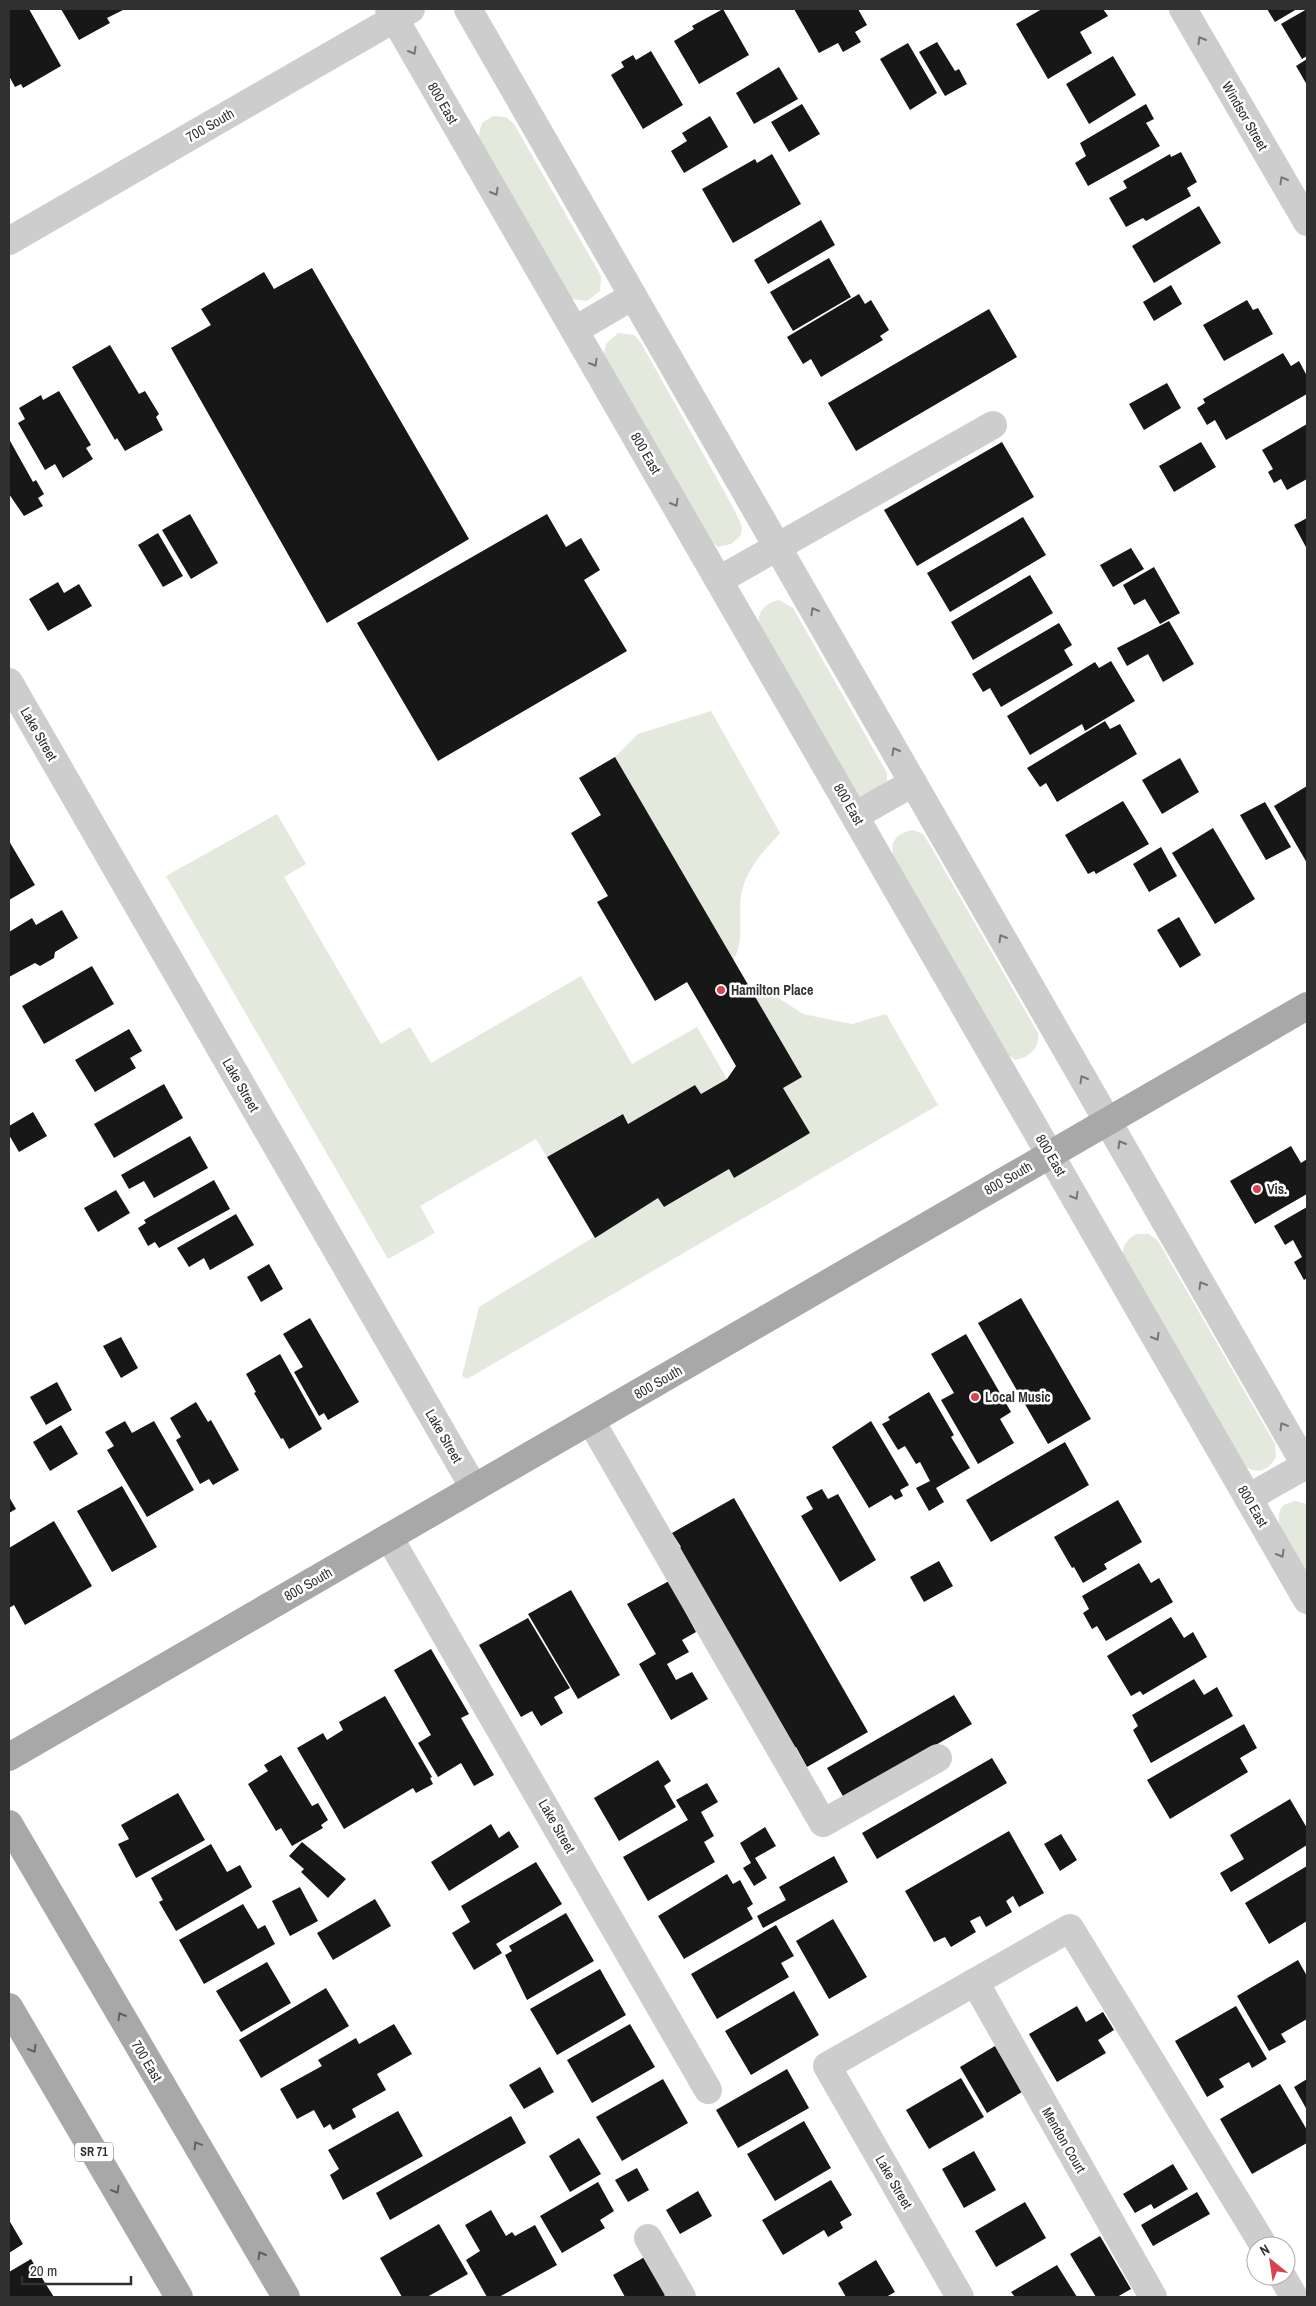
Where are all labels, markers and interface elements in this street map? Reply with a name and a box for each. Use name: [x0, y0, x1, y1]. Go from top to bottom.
one-way arrow: [1198, 36, 1208, 45]
one-way arrow: [407, 46, 417, 55]
street label: Windsor Street: [1218, 78, 1272, 154]
street label: 800 East: [424, 79, 462, 127]
street label: 700 South: [183, 104, 237, 146]
one-way arrow: [1279, 177, 1289, 186]
one-way arrow: [488, 186, 498, 195]
one-way arrow: [587, 357, 597, 366]
street label: 800 East: [627, 429, 665, 477]
one-way arrow: [668, 498, 678, 507]
one-way arrow: [810, 607, 820, 616]
street label: Lake Street: [17, 704, 61, 764]
one-way arrow: [891, 748, 901, 757]
street label: 800 East: [830, 780, 868, 828]
one-way arrow: [999, 934, 1009, 943]
place label: Hamilton Place: [731, 981, 813, 999]
marker: Hamilton Place: [715, 984, 727, 996]
street label: Lake Street: [219, 1055, 263, 1115]
one-way arrow: [1079, 1075, 1089, 1084]
street label: 800 East: [1032, 1131, 1070, 1179]
one-way arrow: [1117, 1141, 1127, 1150]
street label: 800 South: [981, 1157, 1035, 1199]
place label: Vis.: [1267, 1180, 1287, 1198]
marker: Vis.: [1251, 1183, 1263, 1195]
one-way arrow: [1069, 1191, 1079, 1200]
one-way arrow: [1198, 1282, 1208, 1291]
one-way arrow: [1150, 1332, 1160, 1341]
street label: 800 South: [631, 1361, 685, 1403]
place label: Local Music: [985, 1388, 1051, 1406]
marker: Local Music: [969, 1391, 981, 1403]
street label: Lake Street: [422, 1406, 466, 1466]
one-way arrow: [1279, 1423, 1289, 1432]
street label: 800 East: [1234, 1482, 1272, 1530]
one-way arrow: [1274, 1548, 1284, 1557]
street label: 800 South: [281, 1563, 335, 1605]
street label: Lake Street: [535, 1796, 579, 1856]
one-way arrow: [117, 2012, 127, 2021]
street label: 700 East: [128, 2037, 166, 2085]
one-way arrow: [27, 2044, 37, 2053]
street label: Mendon Court: [1038, 2104, 1090, 2176]
road number: SR 71: [75, 2142, 113, 2162]
one-way arrow: [194, 2142, 204, 2151]
street label: Lake Street: [872, 2152, 916, 2212]
one-way arrow: [109, 2184, 119, 2193]
north arrow: [1246, 2236, 1296, 2286]
text: N: [1256, 2240, 1273, 2260]
one-way arrow: [258, 2251, 268, 2260]
scale bar: [22, 2254, 131, 2286]
text: 20 m: [30, 2260, 57, 2281]

